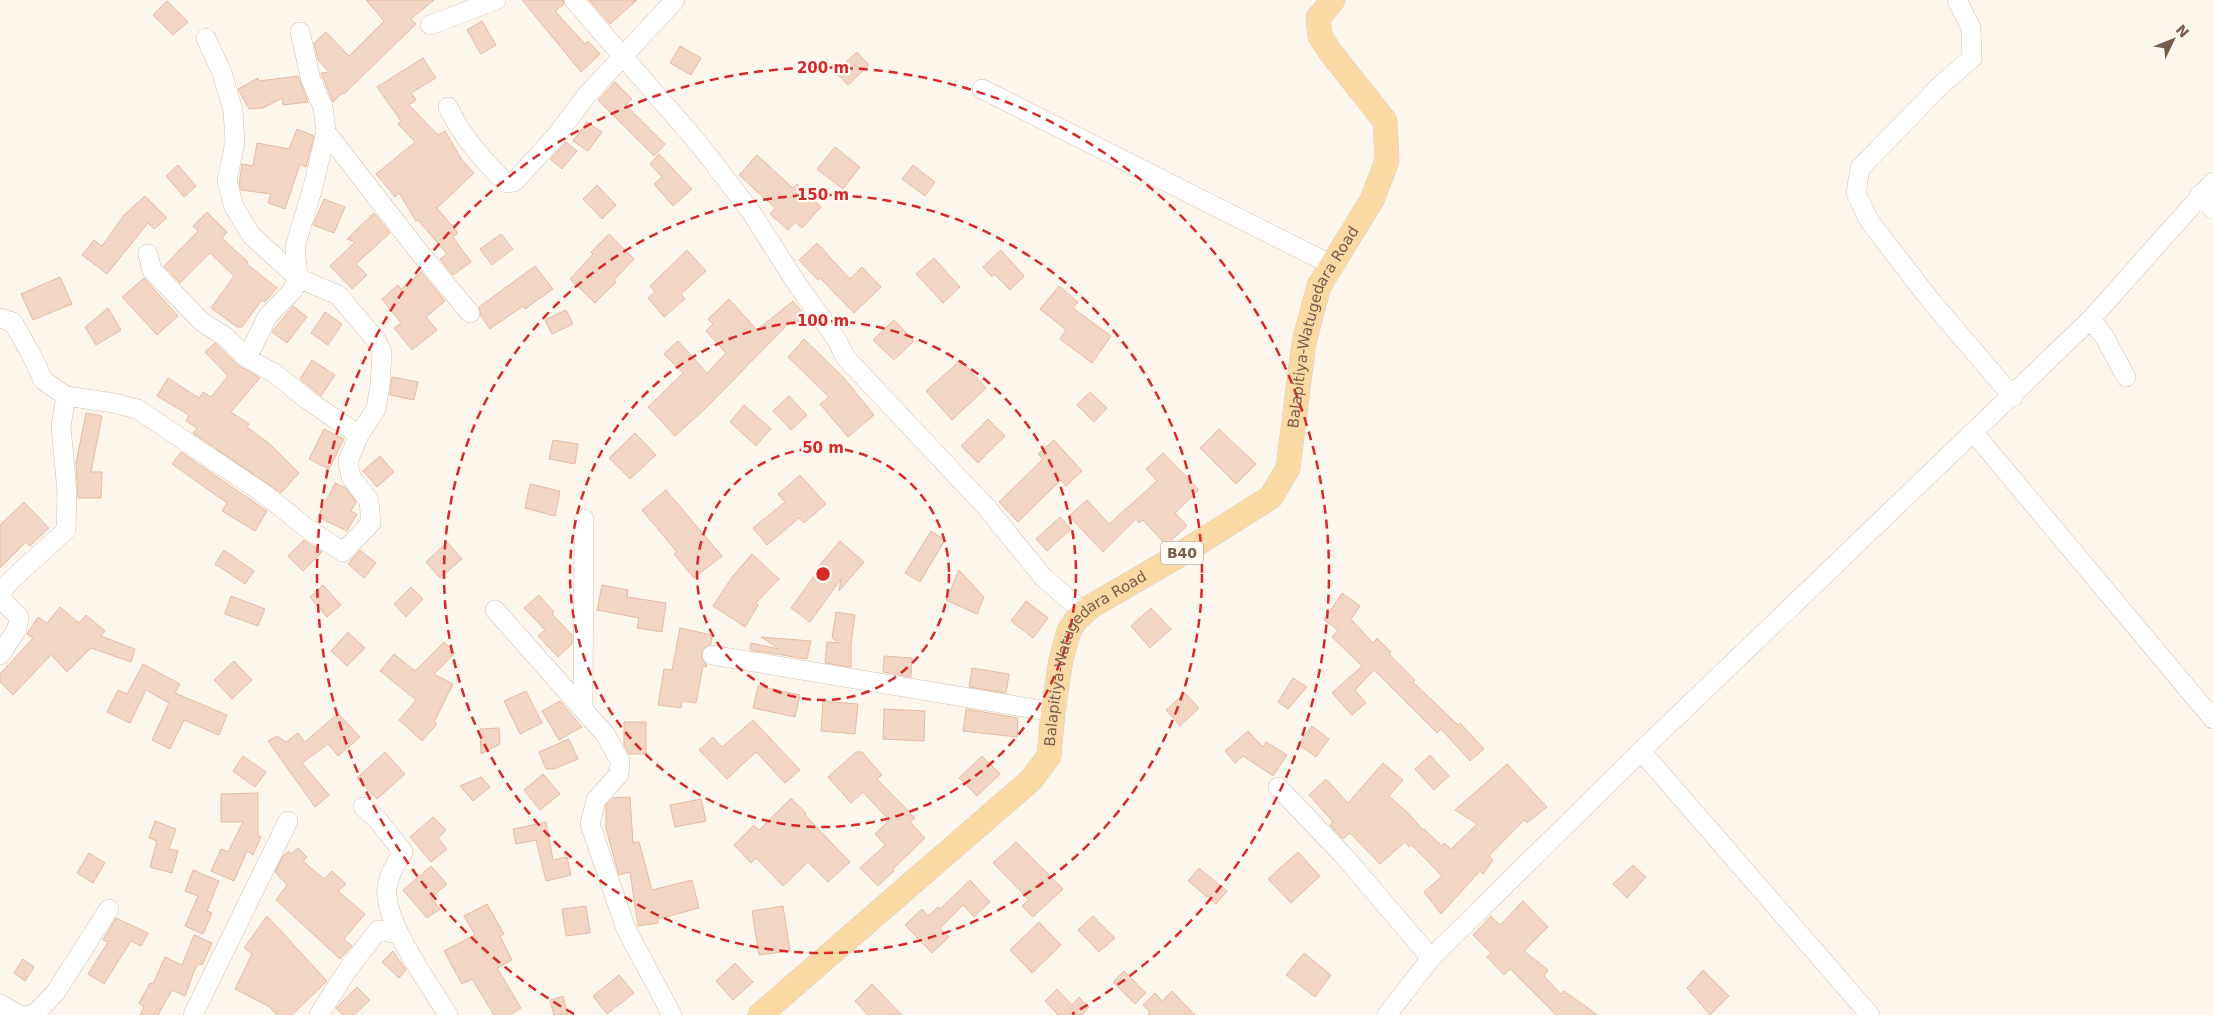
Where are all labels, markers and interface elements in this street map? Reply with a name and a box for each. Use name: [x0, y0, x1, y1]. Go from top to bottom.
north arrow: [2148, 15, 2198, 65]
text: N: [2173, 21, 2192, 41]
text: 200 m: [797, 59, 849, 77]
text: 150 m: [797, 186, 849, 204]
street label: Balapitiya-Watugedara Road: [1284, 223, 1363, 429]
text: 100 m: [797, 312, 849, 330]
text: 50 m: [802, 439, 844, 457]
road number: B40: [1161, 542, 1203, 564]
centre of rings: [814, 565, 832, 583]
street label: Balapitiya-Watugedara Road: [1041, 567, 1150, 747]

